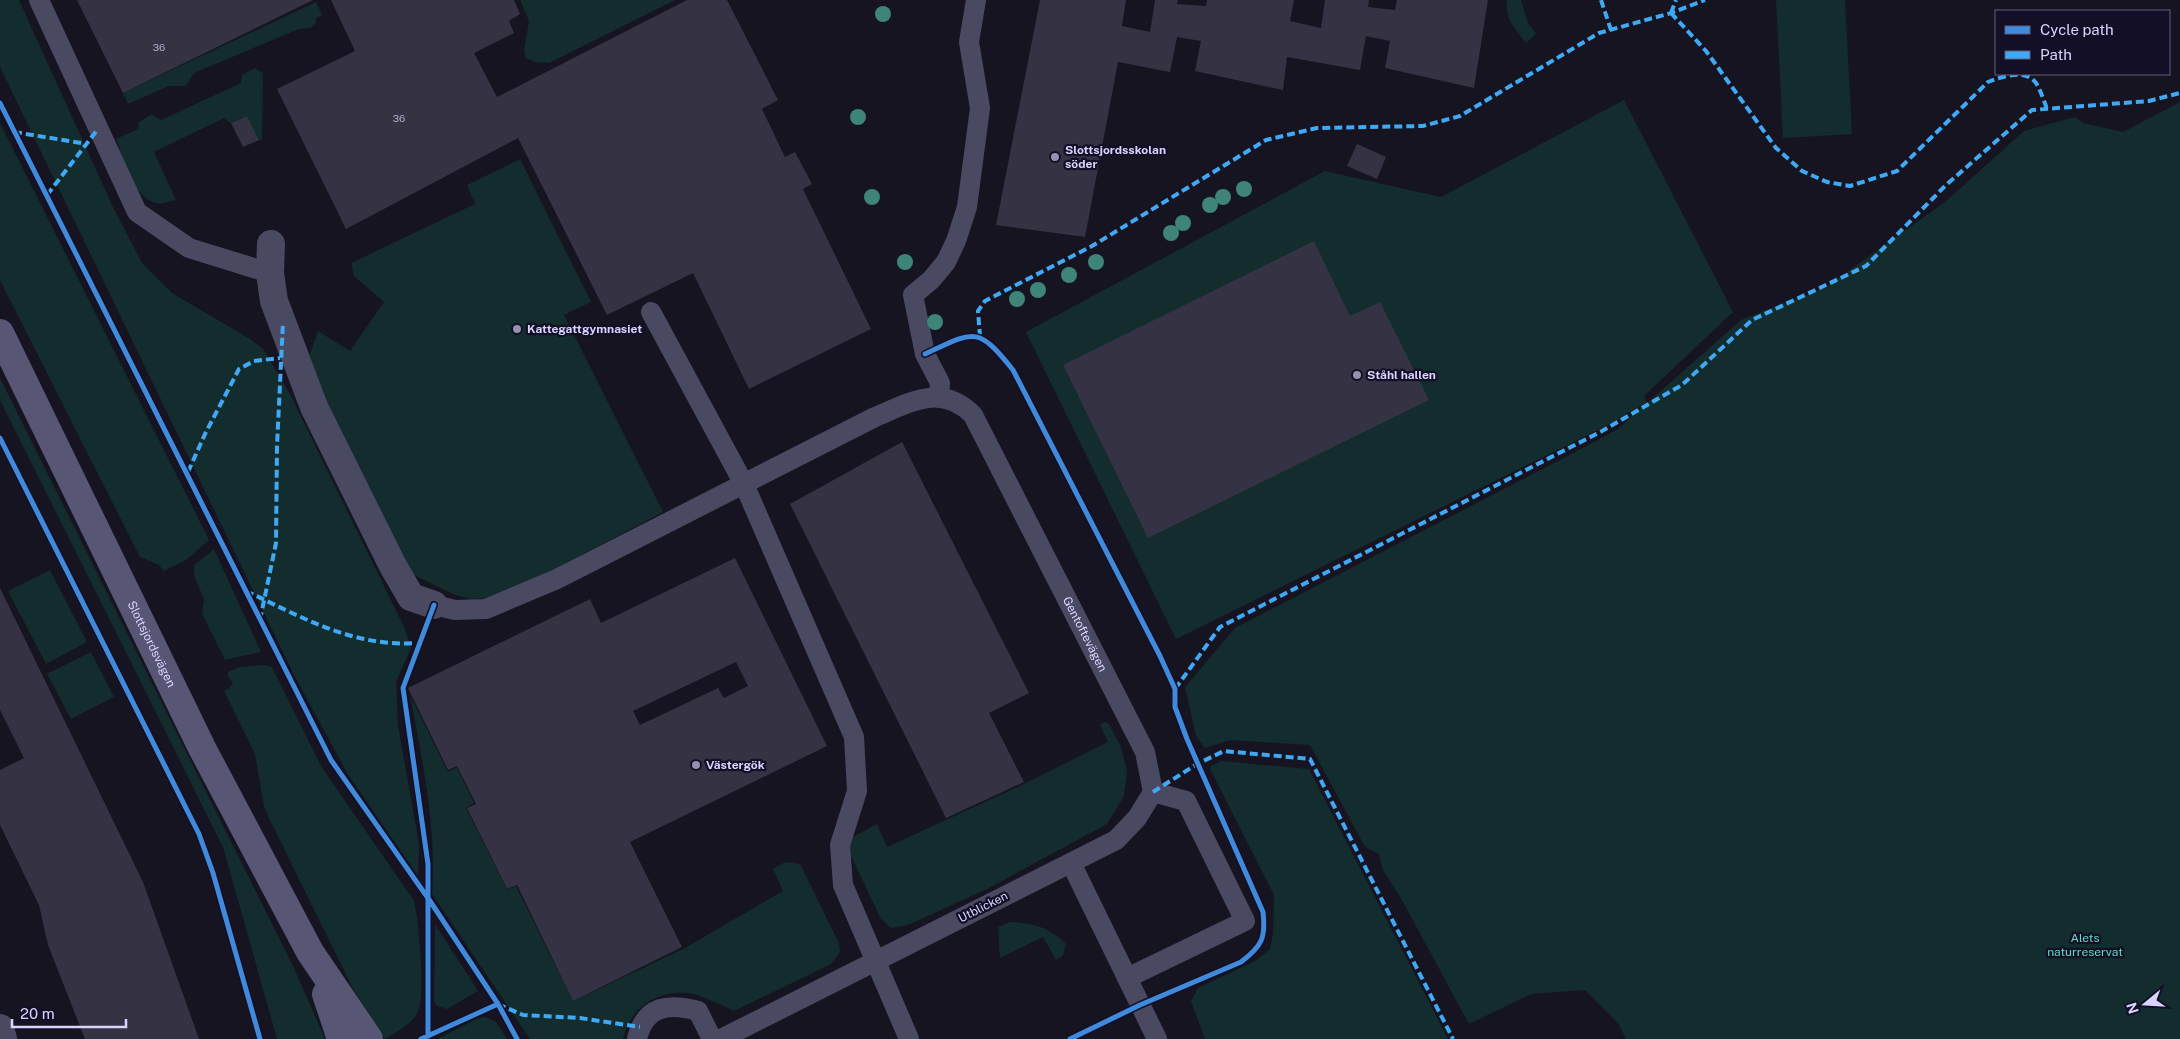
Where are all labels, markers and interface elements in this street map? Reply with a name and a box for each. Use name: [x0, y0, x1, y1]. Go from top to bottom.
legend: [1995, 10, 2170, 75]
text: Cycle path: [2040, 21, 2114, 38]
house number: 36: [153, 41, 165, 53]
text: Path: [2040, 46, 2072, 63]
house number: 36: [393, 112, 405, 124]
place label: Slottsjordsskolan söder: [1065, 143, 1166, 171]
marker: Slottsjordsskolan söder: [1049, 151, 1061, 163]
place label: Kattegattgymnasiet: [527, 322, 642, 336]
marker: Kattegattgymnasiet: [511, 323, 523, 335]
place label: Ståhl hallen: [1367, 368, 1436, 382]
marker: Ståhl hallen: [1351, 369, 1363, 381]
street label: Gentoftevägen: [1060, 594, 1110, 674]
street label: Slottsjordsvägen: [125, 599, 178, 690]
place label: Västergök: [706, 758, 765, 772]
marker: Västergök: [690, 759, 702, 771]
street label: Utblicken: [956, 889, 1010, 925]
park label: Alets naturreservat: [2047, 931, 2123, 959]
north arrow: [2120, 979, 2170, 1029]
scale bar: [12, 996, 126, 1028]
text: N: [2123, 1000, 2142, 1016]
text: 20 m: [20, 1005, 55, 1022]

